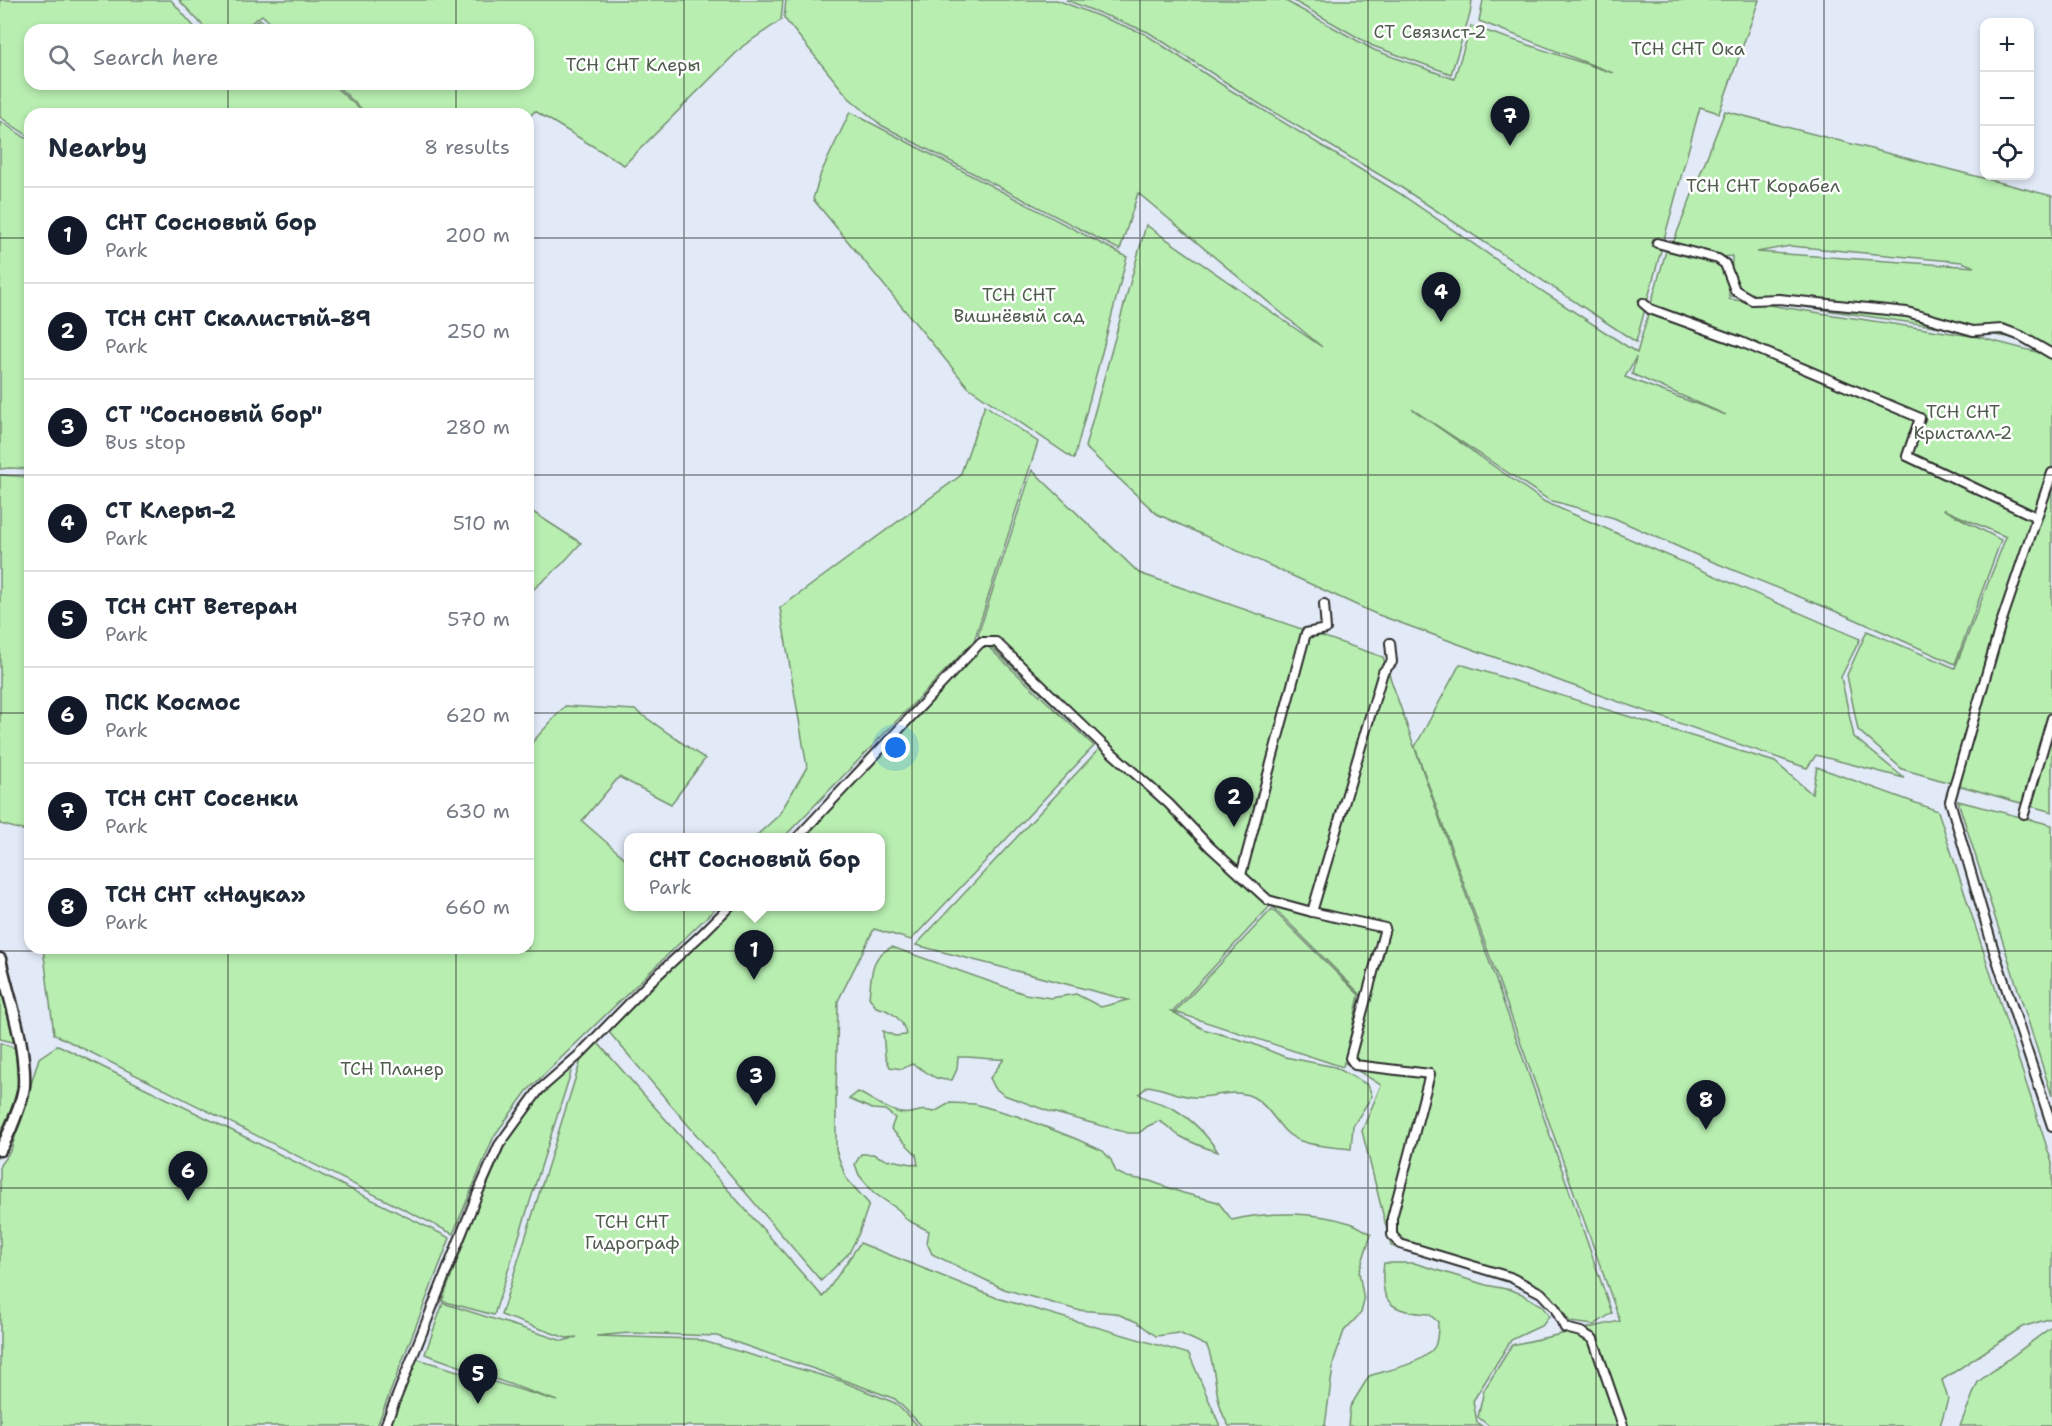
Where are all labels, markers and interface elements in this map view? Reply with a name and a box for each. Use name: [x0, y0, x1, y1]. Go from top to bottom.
map controls: [1980, 18, 2034, 180]
button: +: [1980, 18, 2034, 72]
park label: СТ Связист-2: [1374, 20, 1486, 44]
search box: [24, 24, 534, 90]
park label: ТСН СНТ Ока: [1631, 37, 1745, 61]
icon: search: [45, 41, 78, 74]
text: Search here: [93, 43, 219, 72]
park label: ТСН СНТ Клеры: [566, 53, 700, 77]
button: −: [1980, 72, 2034, 126]
pin: 7: [1490, 96, 1530, 146]
button: locate: [1980, 126, 2034, 180]
text: Nearby: [48, 130, 147, 165]
text: 8 results: [424, 134, 510, 160]
park label: ТСН СНТ Корабел: [1686, 174, 1840, 198]
text: СНТ Сосновый бор: [105, 208, 317, 237]
text: 1: [63, 222, 72, 248]
text: 200 m: [445, 222, 510, 248]
text: Park: [105, 237, 148, 263]
pin: 4: [1422, 272, 1460, 322]
park label: ТСН СНТ Вишнёвый сад: [953, 283, 1085, 328]
text: ТСН СНТ Скалистый-89: [105, 304, 371, 333]
text: 2: [61, 318, 75, 344]
text: 250 m: [446, 318, 510, 344]
text: Park: [105, 333, 148, 359]
text: СТ "Сосновый бор": [105, 400, 323, 429]
park label: ТСН СНТ Кристалл-2: [1914, 400, 2012, 445]
text: 3: [61, 414, 75, 440]
text: 280 m: [445, 414, 510, 440]
text: Bus stop: [105, 429, 186, 455]
text: СТ Клеры-2: [105, 496, 236, 525]
text: 4: [61, 510, 75, 536]
text: 510 m: [453, 510, 510, 536]
text: Park: [105, 525, 148, 551]
text: ТСН СНТ Ветеран: [105, 592, 298, 621]
text: 5: [61, 606, 74, 632]
text: 570 m: [447, 606, 510, 632]
text: Park: [105, 621, 148, 647]
text: ПСК Космос: [105, 688, 241, 717]
text: 6: [61, 702, 75, 728]
text: 620 m: [446, 702, 510, 728]
text: Park: [105, 717, 148, 743]
your location: [881, 733, 910, 762]
pin: 2: [1214, 778, 1254, 827]
text: ТСН СНТ Сосенки: [105, 784, 298, 813]
text: 7: [61, 798, 75, 824]
text: 630 m: [446, 798, 510, 824]
text: Park: [105, 813, 148, 839]
popup: [624, 833, 885, 911]
text: СНТ Сосновый бор: [649, 845, 860, 874]
text: Park: [649, 874, 692, 900]
text: ТСН СНТ «Наука»: [105, 880, 306, 909]
text: 8: [61, 894, 75, 920]
text: 660 m: [445, 894, 510, 920]
text: Park: [105, 909, 148, 935]
pin: 1: [734, 930, 774, 980]
pin: 3: [736, 1056, 776, 1106]
park label: ТСН Планер: [340, 1057, 444, 1081]
pin: 8: [1686, 1080, 1726, 1130]
pin: 6: [168, 1152, 207, 1201]
park label: ТСН СНТ Гидрограф: [585, 1210, 679, 1255]
pin: 5: [458, 1354, 498, 1404]

